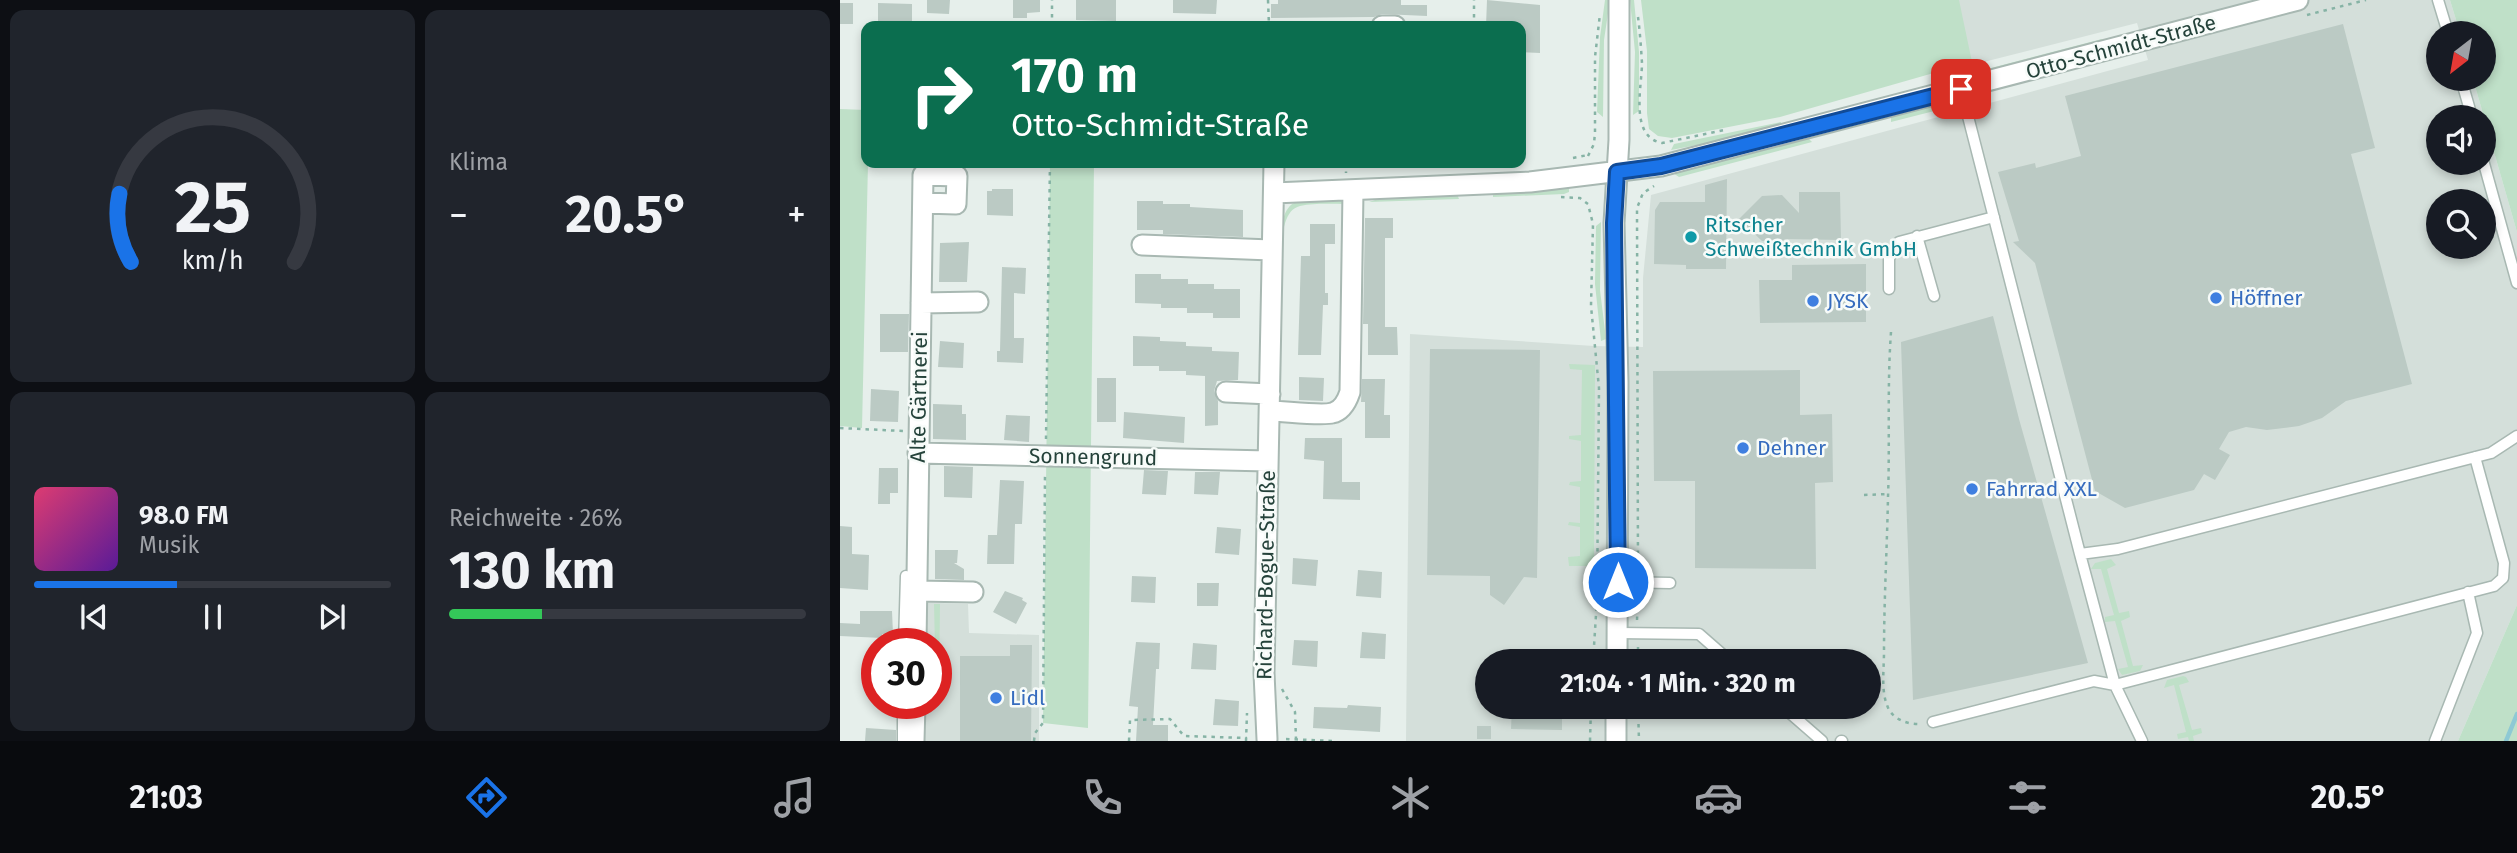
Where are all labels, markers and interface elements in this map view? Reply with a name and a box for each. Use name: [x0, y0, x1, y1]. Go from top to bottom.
street label: Otto-Schmidt-Straße: [2023, 9, 2219, 85]
north arrow: [2426, 21, 2496, 91]
map controls: [2426, 21, 2496, 259]
text: 170 m: [1011, 46, 1138, 105]
icon: right: [896, 49, 987, 140]
pin: [1931, 59, 1991, 119]
icon: arrive: [1942, 70, 1980, 108]
button: sound: [2426, 105, 2496, 175]
text: Otto-Schmidt-Straße: [1011, 106, 1309, 144]
text: Klima: [449, 148, 508, 176]
text: 25: [174, 164, 251, 251]
text: 20.5°: [565, 183, 690, 246]
button: search: [2426, 189, 2496, 259]
text: −: [449, 192, 468, 238]
text: +: [787, 192, 806, 238]
place label: Ritscher Schweißtechnik GmbH: [1705, 212, 1917, 262]
marker: Ritscher Schweißtechnik GmbH: [1683, 229, 1699, 245]
text: km/h: [182, 246, 243, 276]
place label: Höffner: [2230, 285, 2302, 311]
place label: JYSK: [1827, 288, 1869, 314]
marker: Höffner: [2208, 290, 2224, 306]
marker: JYSK: [1805, 293, 1821, 309]
street label: Alte Gärtnerei: [905, 331, 933, 463]
place label: Dehner: [1757, 435, 1826, 461]
marker: Dehner: [1735, 440, 1751, 456]
street label: Sonnengrund: [1029, 443, 1157, 471]
street label: Richard-Bogue-Straße: [1251, 470, 1281, 680]
place label: Fahrrad XXL: [1986, 476, 2097, 502]
marker: Fahrrad XXL: [1964, 481, 1980, 497]
text: 98.0 FM: [139, 500, 228, 531]
text: Reichweite · 26%: [449, 504, 622, 532]
text: Musik: [139, 531, 199, 559]
text: 130 km: [449, 539, 616, 602]
position arrow: [1581, 545, 1655, 619]
icon: previous: [75, 598, 113, 636]
icon: pause: [194, 598, 232, 636]
icon: next: [313, 598, 351, 636]
speed limit sign: 30: [861, 628, 952, 719]
text: 21:04 · 1 Min. · 320 m: [1560, 668, 1796, 699]
place label: Lidl: [1010, 685, 1045, 711]
marker: Lidl: [988, 690, 1004, 706]
icon: directions: [462, 773, 511, 822]
icon: music: [770, 773, 819, 822]
icon: phone: [1078, 773, 1127, 822]
icon: climate: [1386, 773, 1435, 822]
icon: car: [1694, 773, 1743, 822]
icon: filters: [2003, 773, 2052, 822]
text: 21:03: [130, 778, 203, 816]
text: 20.5°: [2311, 778, 2387, 816]

